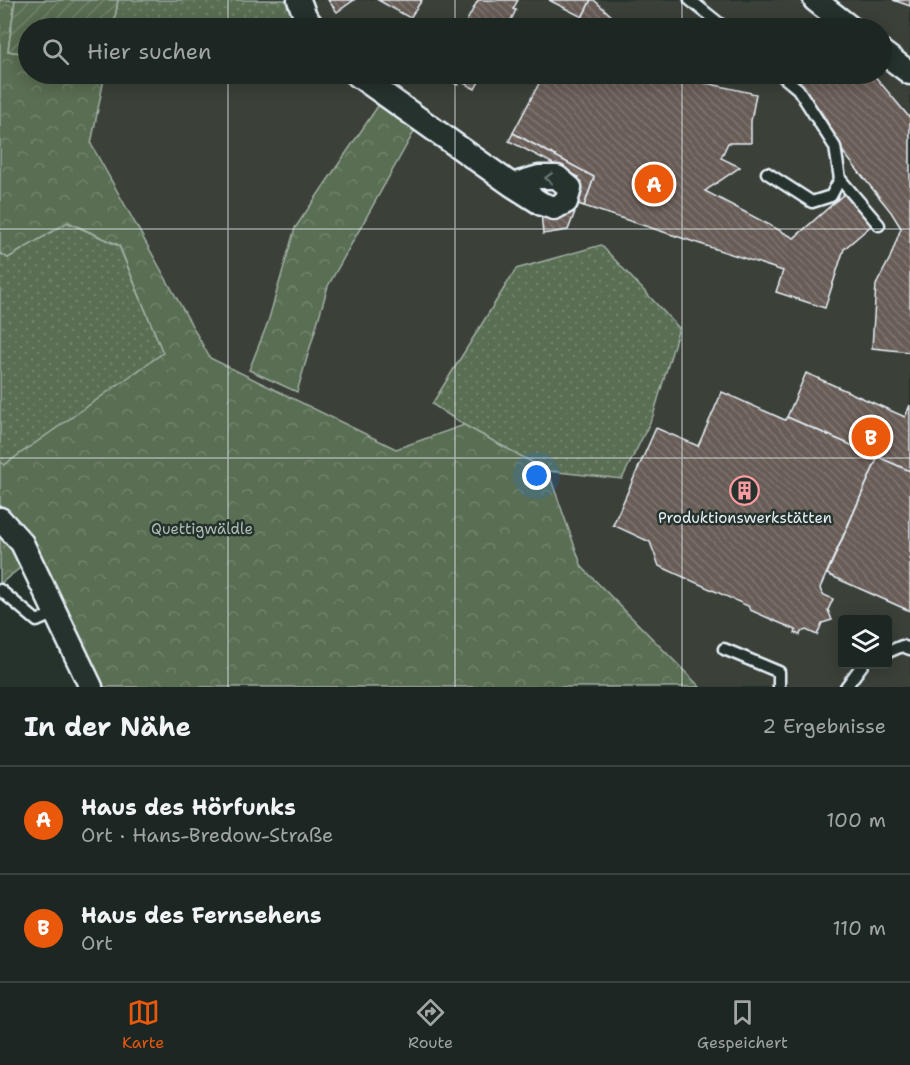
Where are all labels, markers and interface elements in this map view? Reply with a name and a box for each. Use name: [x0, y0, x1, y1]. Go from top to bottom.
search box: [18, 18, 892, 84]
icon: search: [39, 35, 72, 68]
text: Hier suchen: [87, 37, 212, 66]
pin: A: [634, 162, 674, 207]
one-way arrow: [544, 172, 553, 184]
pin: B: [852, 414, 890, 460]
your location: [522, 461, 551, 490]
building icon: Produktionswerkstätten: [729, 475, 761, 507]
place label: Produktionswerkstätten: [658, 508, 832, 528]
park label: Quettigwäldle: [151, 519, 253, 539]
map controls: [838, 615, 892, 669]
button: layers: [838, 615, 892, 669]
text: In der Nähe: [24, 709, 191, 744]
text: 2 Ergebnisse: [762, 713, 886, 739]
text: Haus des Hörfunks: [81, 793, 296, 822]
text: A: [36, 807, 51, 833]
text: 100 m: [826, 807, 886, 833]
text: Ort · Hans-Bredow-Straße: [81, 822, 333, 848]
text: Haus des Fernsehens: [81, 901, 322, 930]
text: B: [37, 915, 50, 941]
text: 110 m: [832, 915, 886, 941]
text: Ort: [81, 930, 113, 956]
tab: Karte: [122, 996, 164, 1053]
tab: Route: [408, 996, 453, 1053]
tab: Gespeichert: [697, 996, 788, 1053]

